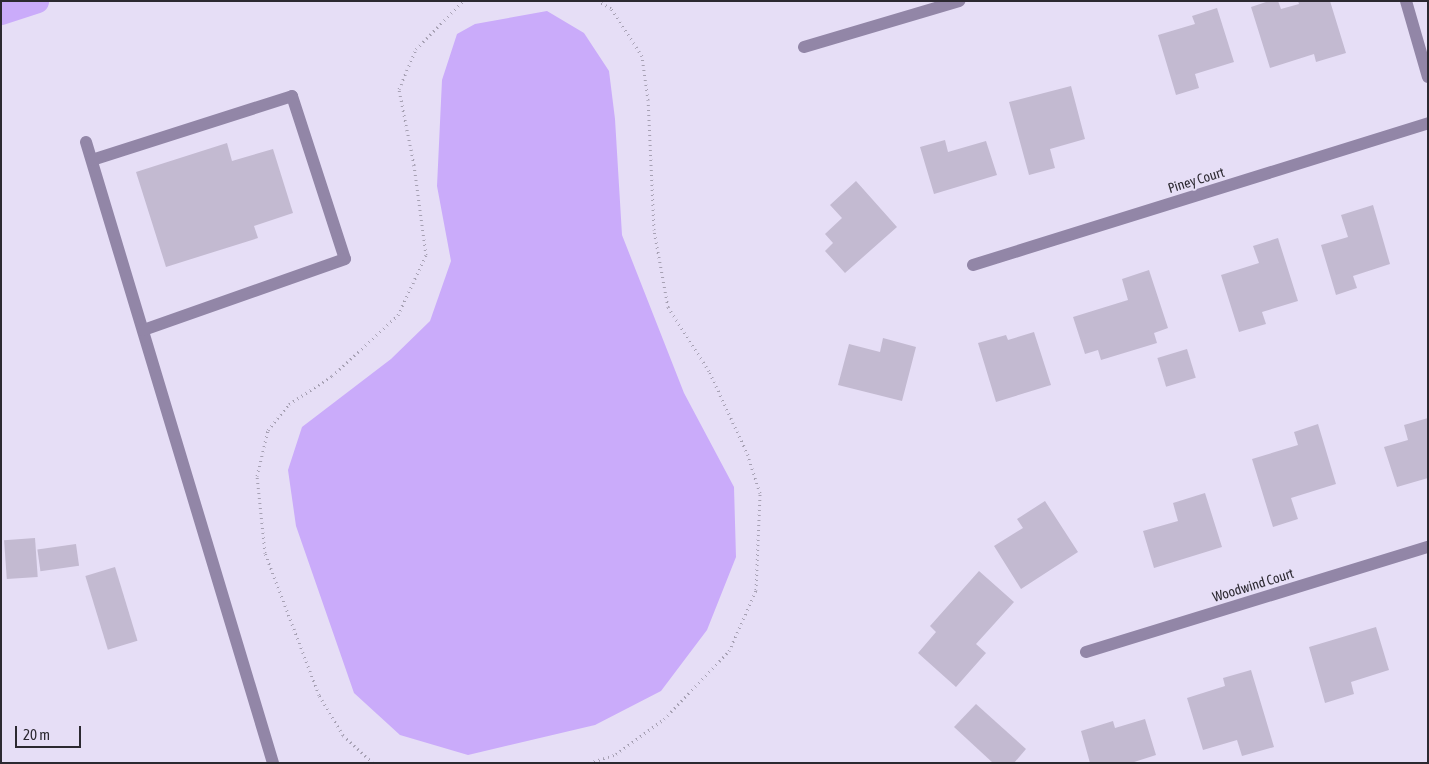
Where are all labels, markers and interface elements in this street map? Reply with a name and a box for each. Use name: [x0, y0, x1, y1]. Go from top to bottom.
street label: Piney Court: [1166, 163, 1226, 197]
street label: Woodwind Court: [1210, 565, 1296, 605]
scale bar: [18, 716, 84, 748]
text: 20 m: [23, 726, 50, 743]

